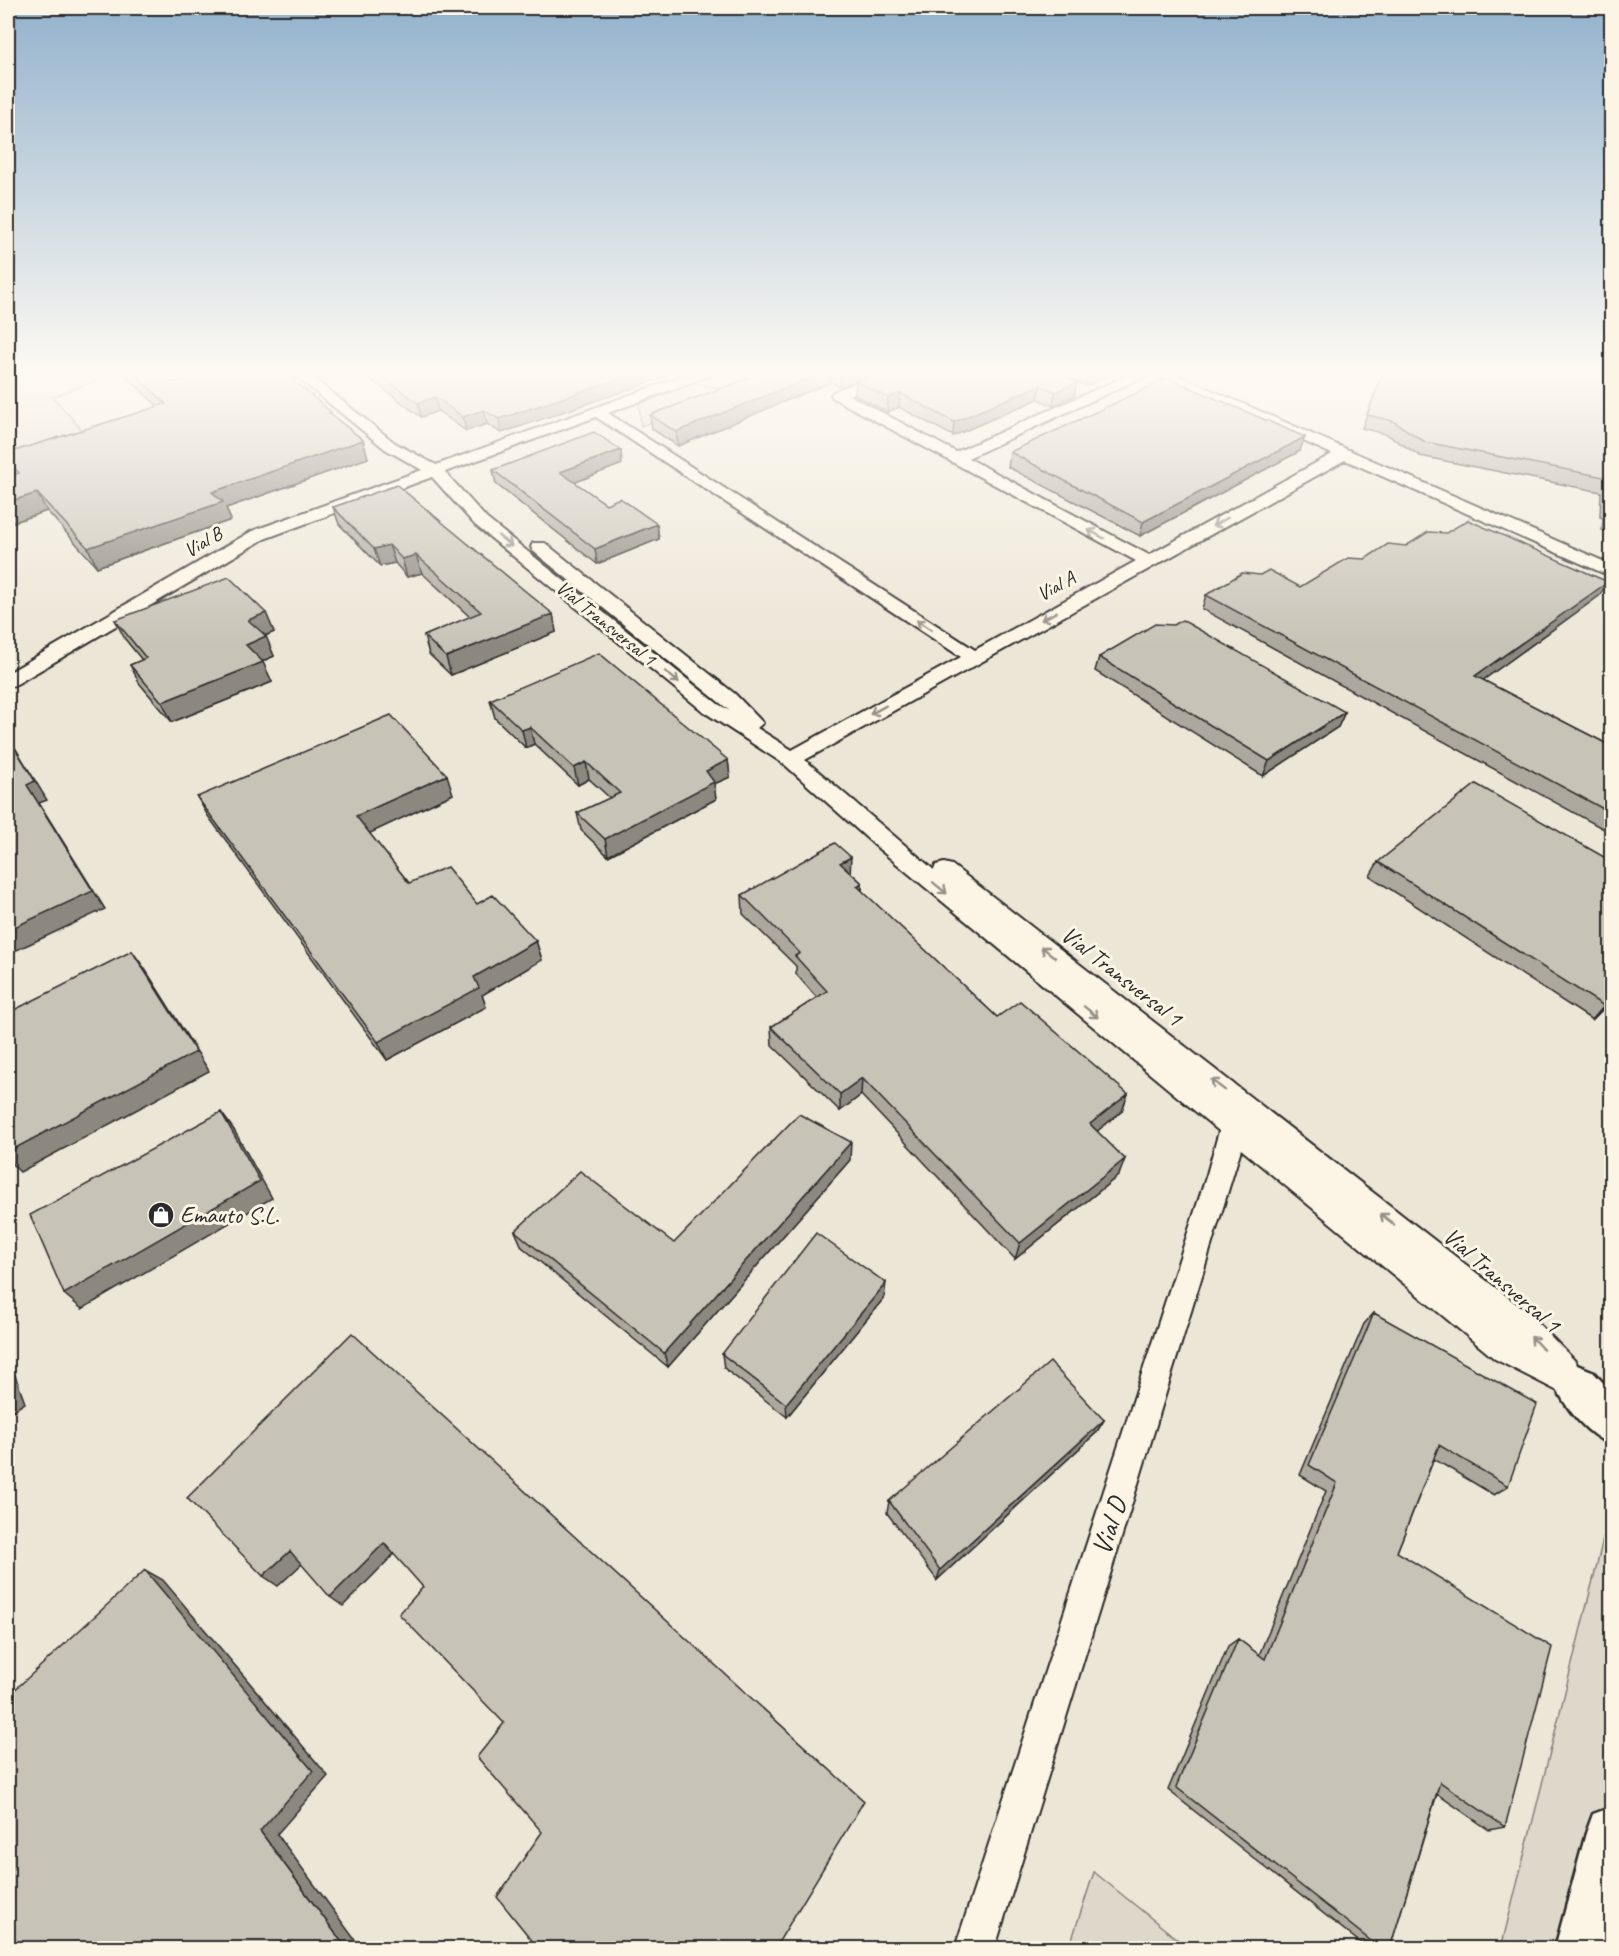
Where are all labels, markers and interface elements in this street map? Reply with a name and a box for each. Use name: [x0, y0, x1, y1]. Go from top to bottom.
one-way arrow: [1211, 517, 1229, 528]
street label: Vial B: [179, 520, 228, 563]
one-way arrow: [1088, 528, 1106, 539]
one-way arrow: [497, 534, 513, 547]
street label: Vial A: [1033, 565, 1080, 607]
street label: Vial Transversal 1: [551, 575, 662, 672]
one-way arrow: [1040, 611, 1058, 622]
one-way arrow: [917, 619, 933, 631]
one-way arrow: [664, 670, 679, 684]
one-way arrow: [869, 705, 887, 716]
one-way arrow: [932, 882, 948, 895]
street label: Vial Transversal 1: [1055, 919, 1190, 1033]
one-way arrow: [1040, 945, 1056, 958]
one-way arrow: [1083, 1005, 1098, 1019]
one-way arrow: [1210, 1078, 1226, 1091]
shop icon: Emauto S.L.: [146, 1200, 176, 1230]
place label: Emauto S.L.: [180, 1200, 279, 1230]
one-way arrow: [1379, 1212, 1395, 1225]
street label: Vial Transversal 1: [1437, 1221, 1568, 1340]
one-way arrow: [1530, 1336, 1544, 1351]
street label: Vial D: [1083, 1491, 1135, 1559]

